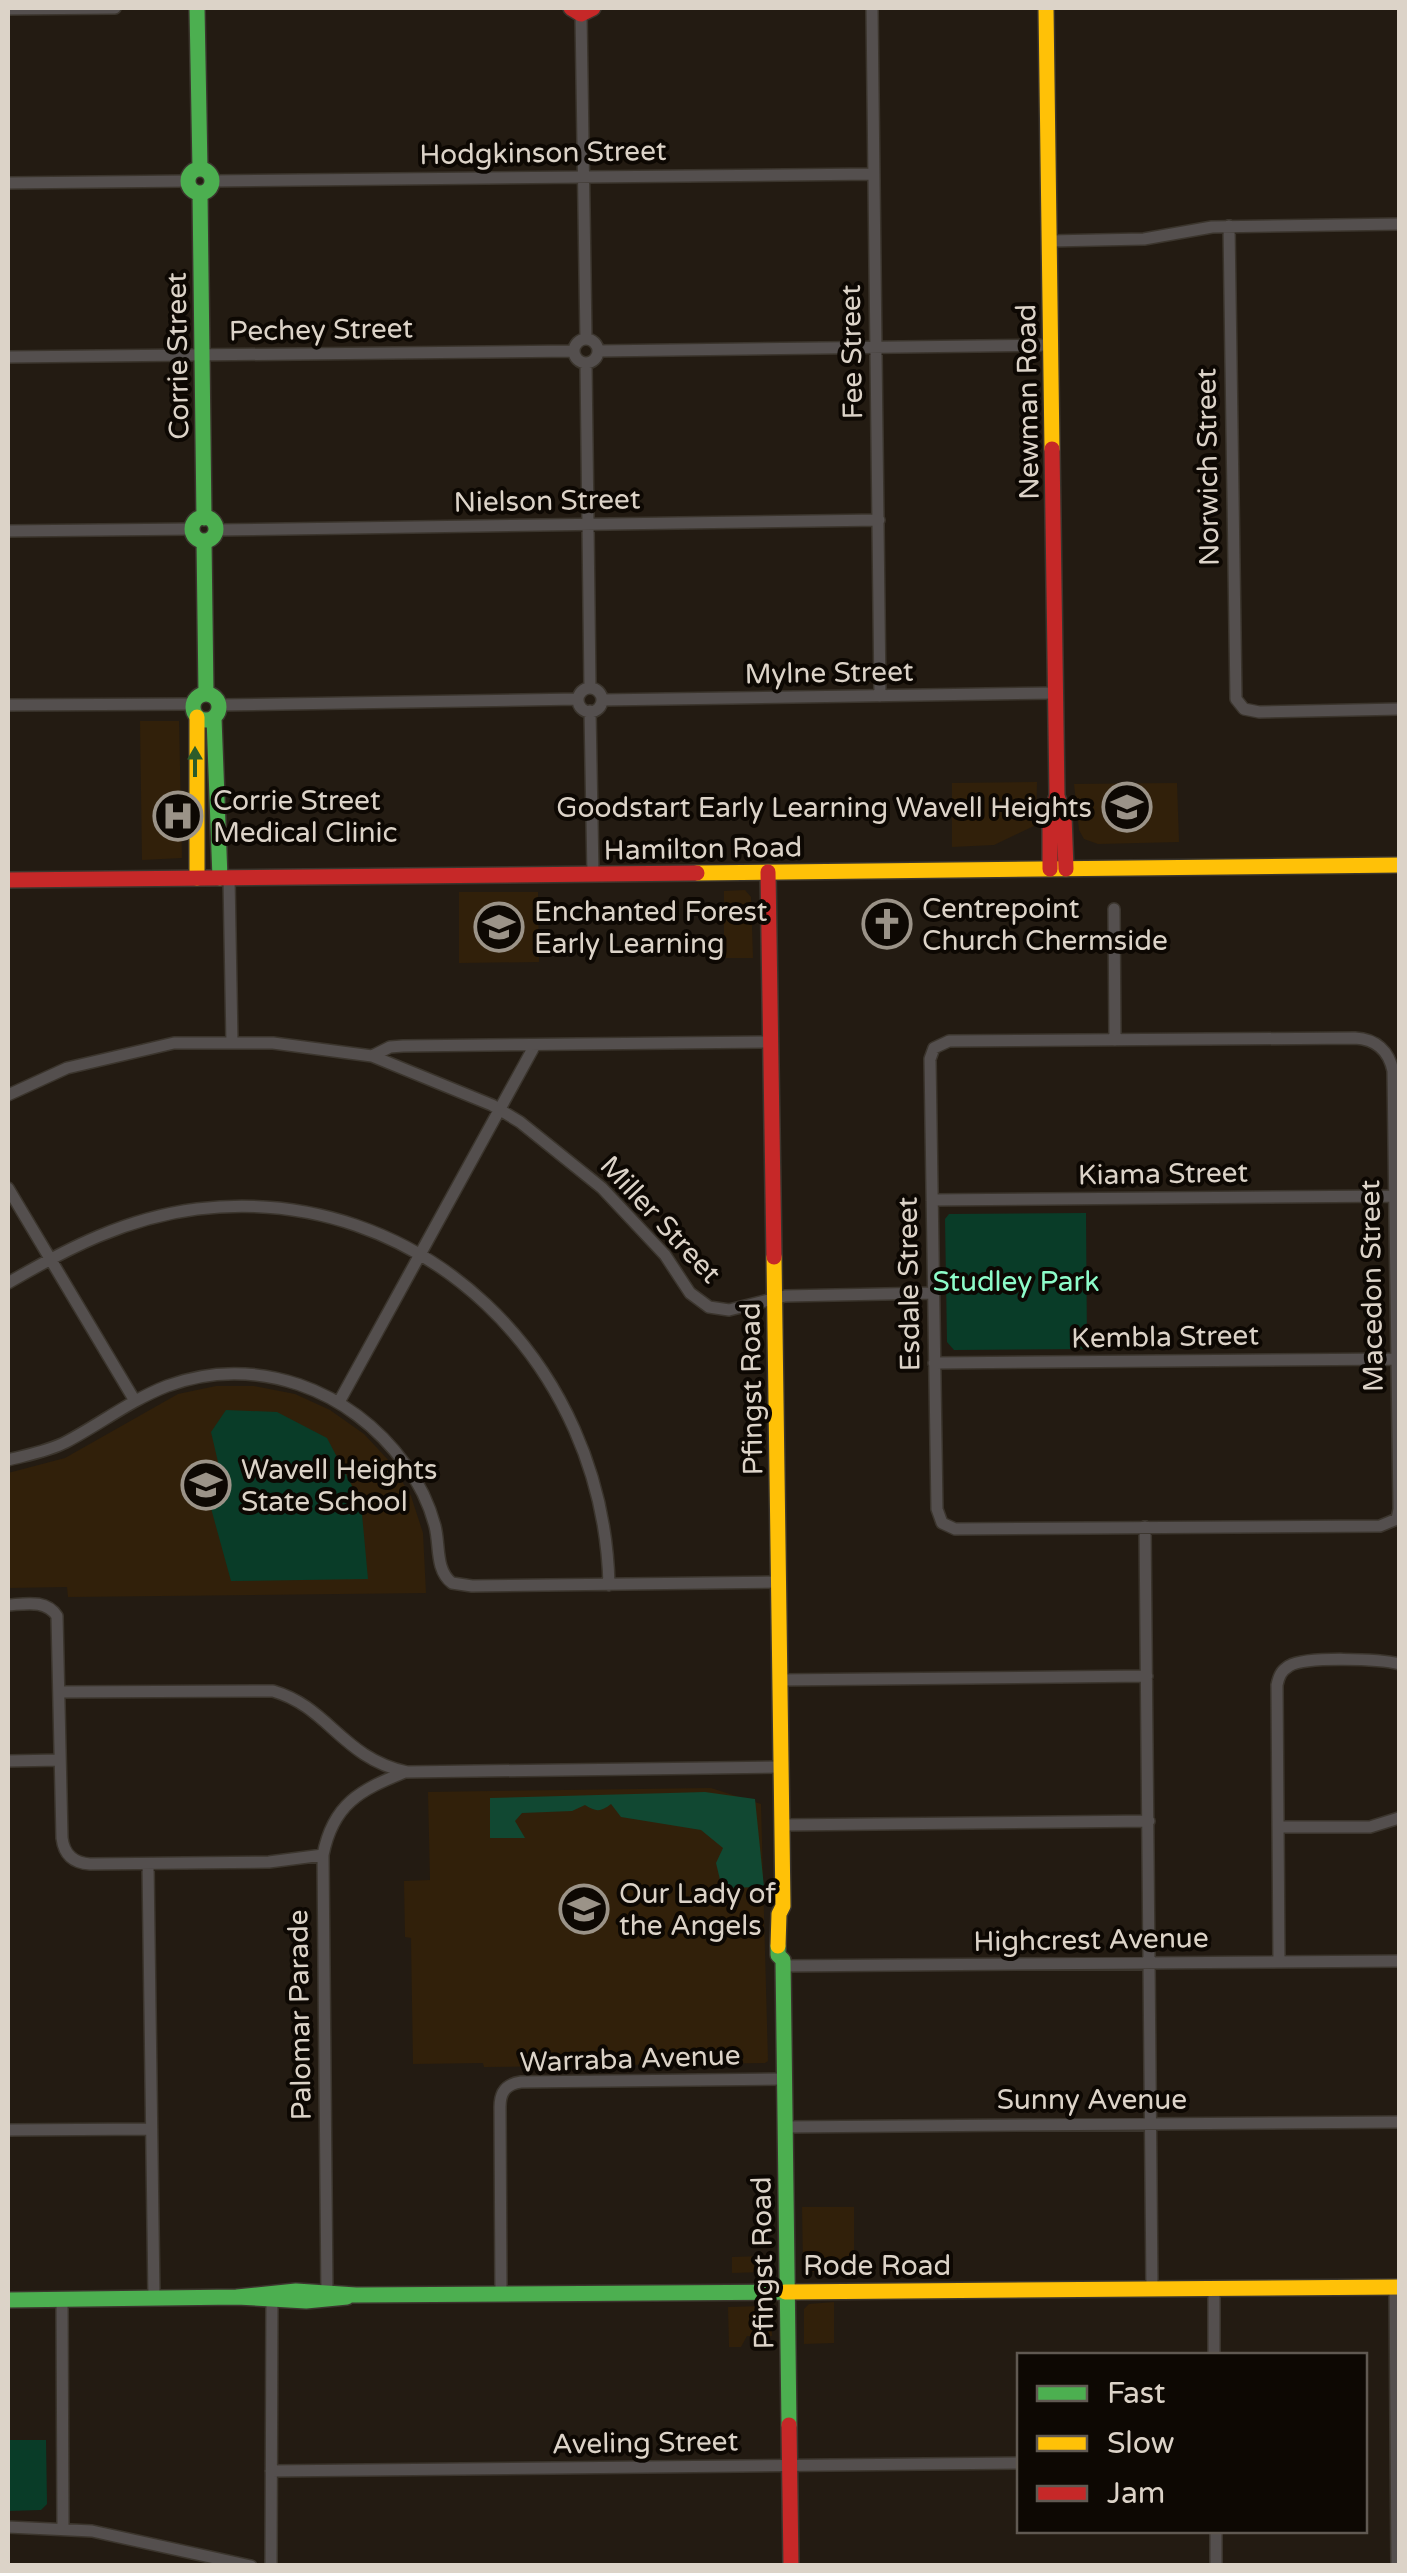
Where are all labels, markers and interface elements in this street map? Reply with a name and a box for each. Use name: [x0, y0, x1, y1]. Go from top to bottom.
street label: Hodgkinson Street: [419, 134, 667, 172]
street label: Corrie Street: [160, 272, 196, 440]
street label: Fee Street: [834, 284, 870, 420]
street label: Newman Road: [1009, 304, 1047, 500]
street label: Pechey Street: [229, 311, 414, 349]
street label: Norwich Street: [1189, 367, 1227, 566]
street label: Nielson Street: [453, 482, 641, 520]
street label: Mylne Street: [744, 655, 914, 691]
one-way arrow: [187, 746, 203, 778]
school or university icon: Goodstart Early Learning Wavell Heights: [1101, 781, 1153, 833]
place label: Corrie Street Medical Clinic: [213, 784, 397, 850]
hospital icon: Corrie Street Medical Clinic: [152, 790, 204, 842]
place label: Goodstart Early Learning Wavell Heights: [556, 791, 1092, 825]
street label: Hamilton Road: [603, 830, 803, 868]
place label: Centrepoint Church Chermside: [922, 892, 1168, 958]
place label: Enchanted Forest Early Learning: [534, 895, 768, 961]
church icon: Centrepoint Church Chermside: [861, 898, 913, 950]
school or university icon: Enchanted Forest Early Learning: [473, 901, 525, 953]
street label: Miller Street: [593, 1149, 728, 1291]
street label: Kiama Street: [1078, 1156, 1249, 1192]
street label: Macedon Street: [1353, 1179, 1391, 1393]
street label: Esdale Street: [890, 1196, 928, 1372]
park label: Studley Park: [933, 1265, 1099, 1299]
street label: Pfingst Road: [733, 1302, 771, 1476]
street label: Kembla Street: [1071, 1318, 1260, 1356]
place label: Wavell Heights State School: [241, 1453, 437, 1519]
school or university icon: Wavell Heights State School: [180, 1459, 232, 1511]
place label: Our Lady of the Angels: [619, 1877, 776, 1943]
school or university icon: Our Lady of the Angels: [558, 1883, 610, 1935]
street label: Palomar Parade: [281, 1909, 319, 2121]
street label: Highcrest Avenue: [973, 1921, 1209, 1959]
street label: Warraba Avenue: [519, 2038, 741, 2080]
street label: Sunny Avenue: [997, 2083, 1187, 2117]
street label: Pfingst Road: [744, 2176, 782, 2350]
street label: Rode Road: [803, 2249, 951, 2283]
legend: [1017, 2353, 1367, 2533]
text: Fast: [1107, 2375, 1166, 2412]
street label: Aveling Street: [552, 2424, 739, 2462]
text: Slow: [1107, 2425, 1175, 2462]
text: Jam: [1107, 2475, 1165, 2512]

